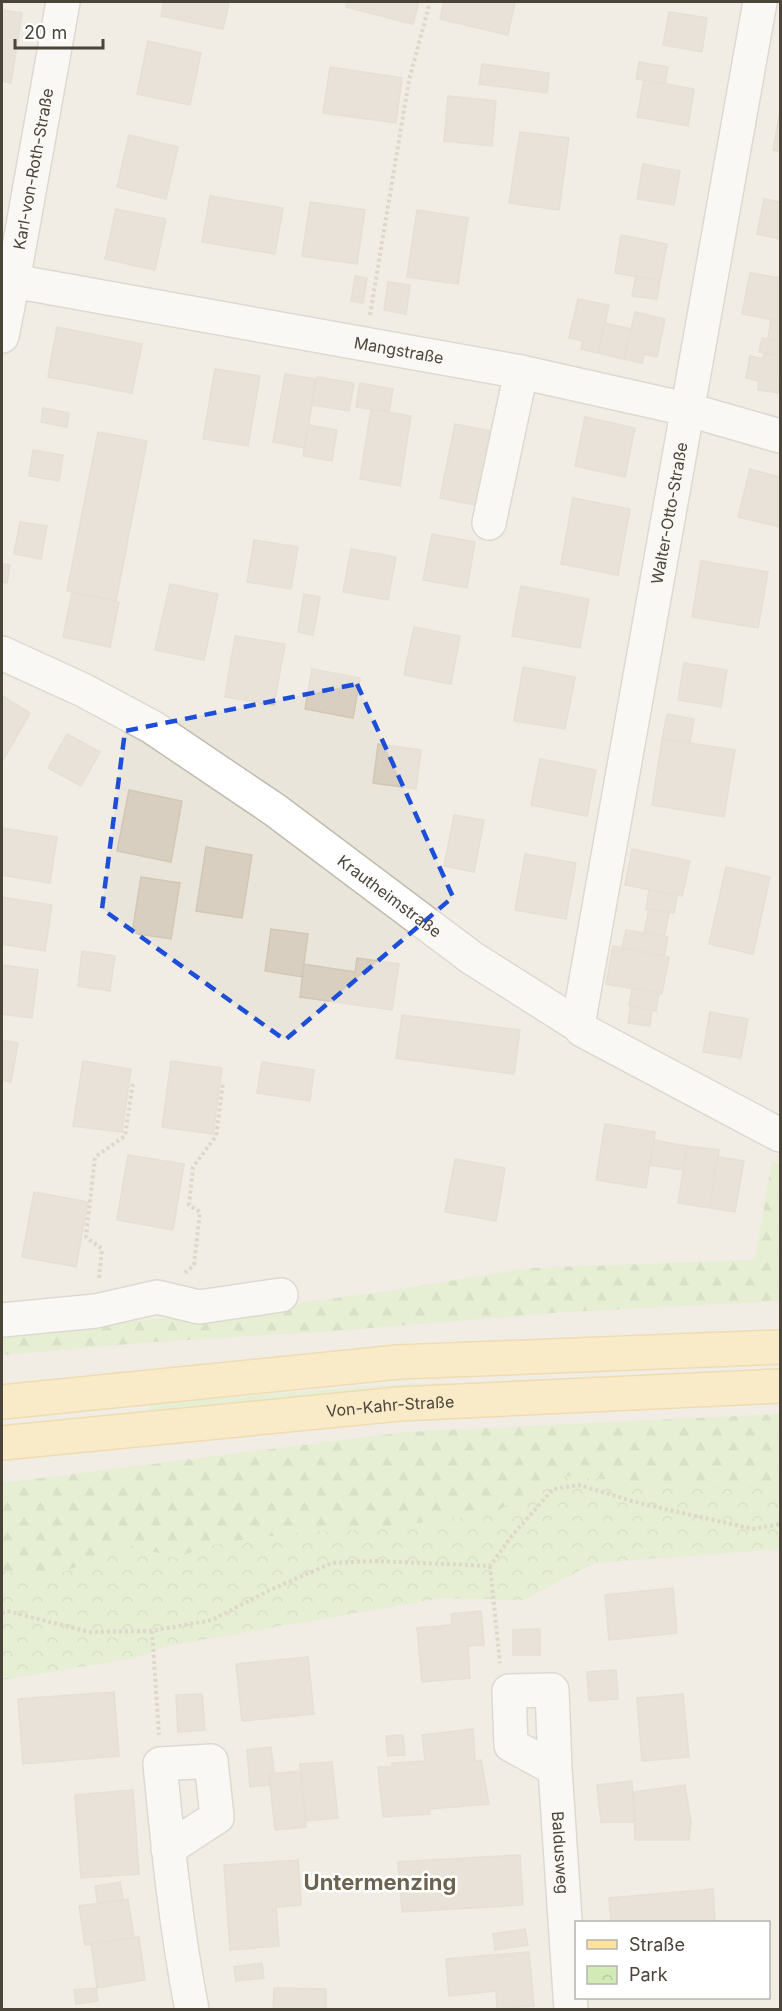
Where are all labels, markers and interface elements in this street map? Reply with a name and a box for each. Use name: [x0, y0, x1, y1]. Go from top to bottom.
scale bar: [15, 12, 104, 50]
text: 20 m: [24, 22, 67, 43]
street label: Karl-von-Roth-Straße: [9, 87, 57, 251]
street label: Mangstraße: [353, 332, 445, 368]
street label: Walter-Otto-Straße: [647, 440, 692, 586]
street label: Krautheimstraße: [334, 851, 446, 942]
street label: Von-Kahr-Straße: [325, 1391, 455, 1421]
street label: Baldusweg: [548, 1811, 573, 1895]
district label: Untermenzing: [304, 1869, 456, 1895]
legend: [575, 1921, 770, 1999]
text: Straße: [629, 1934, 685, 1955]
text: Park: [629, 1964, 668, 1985]

